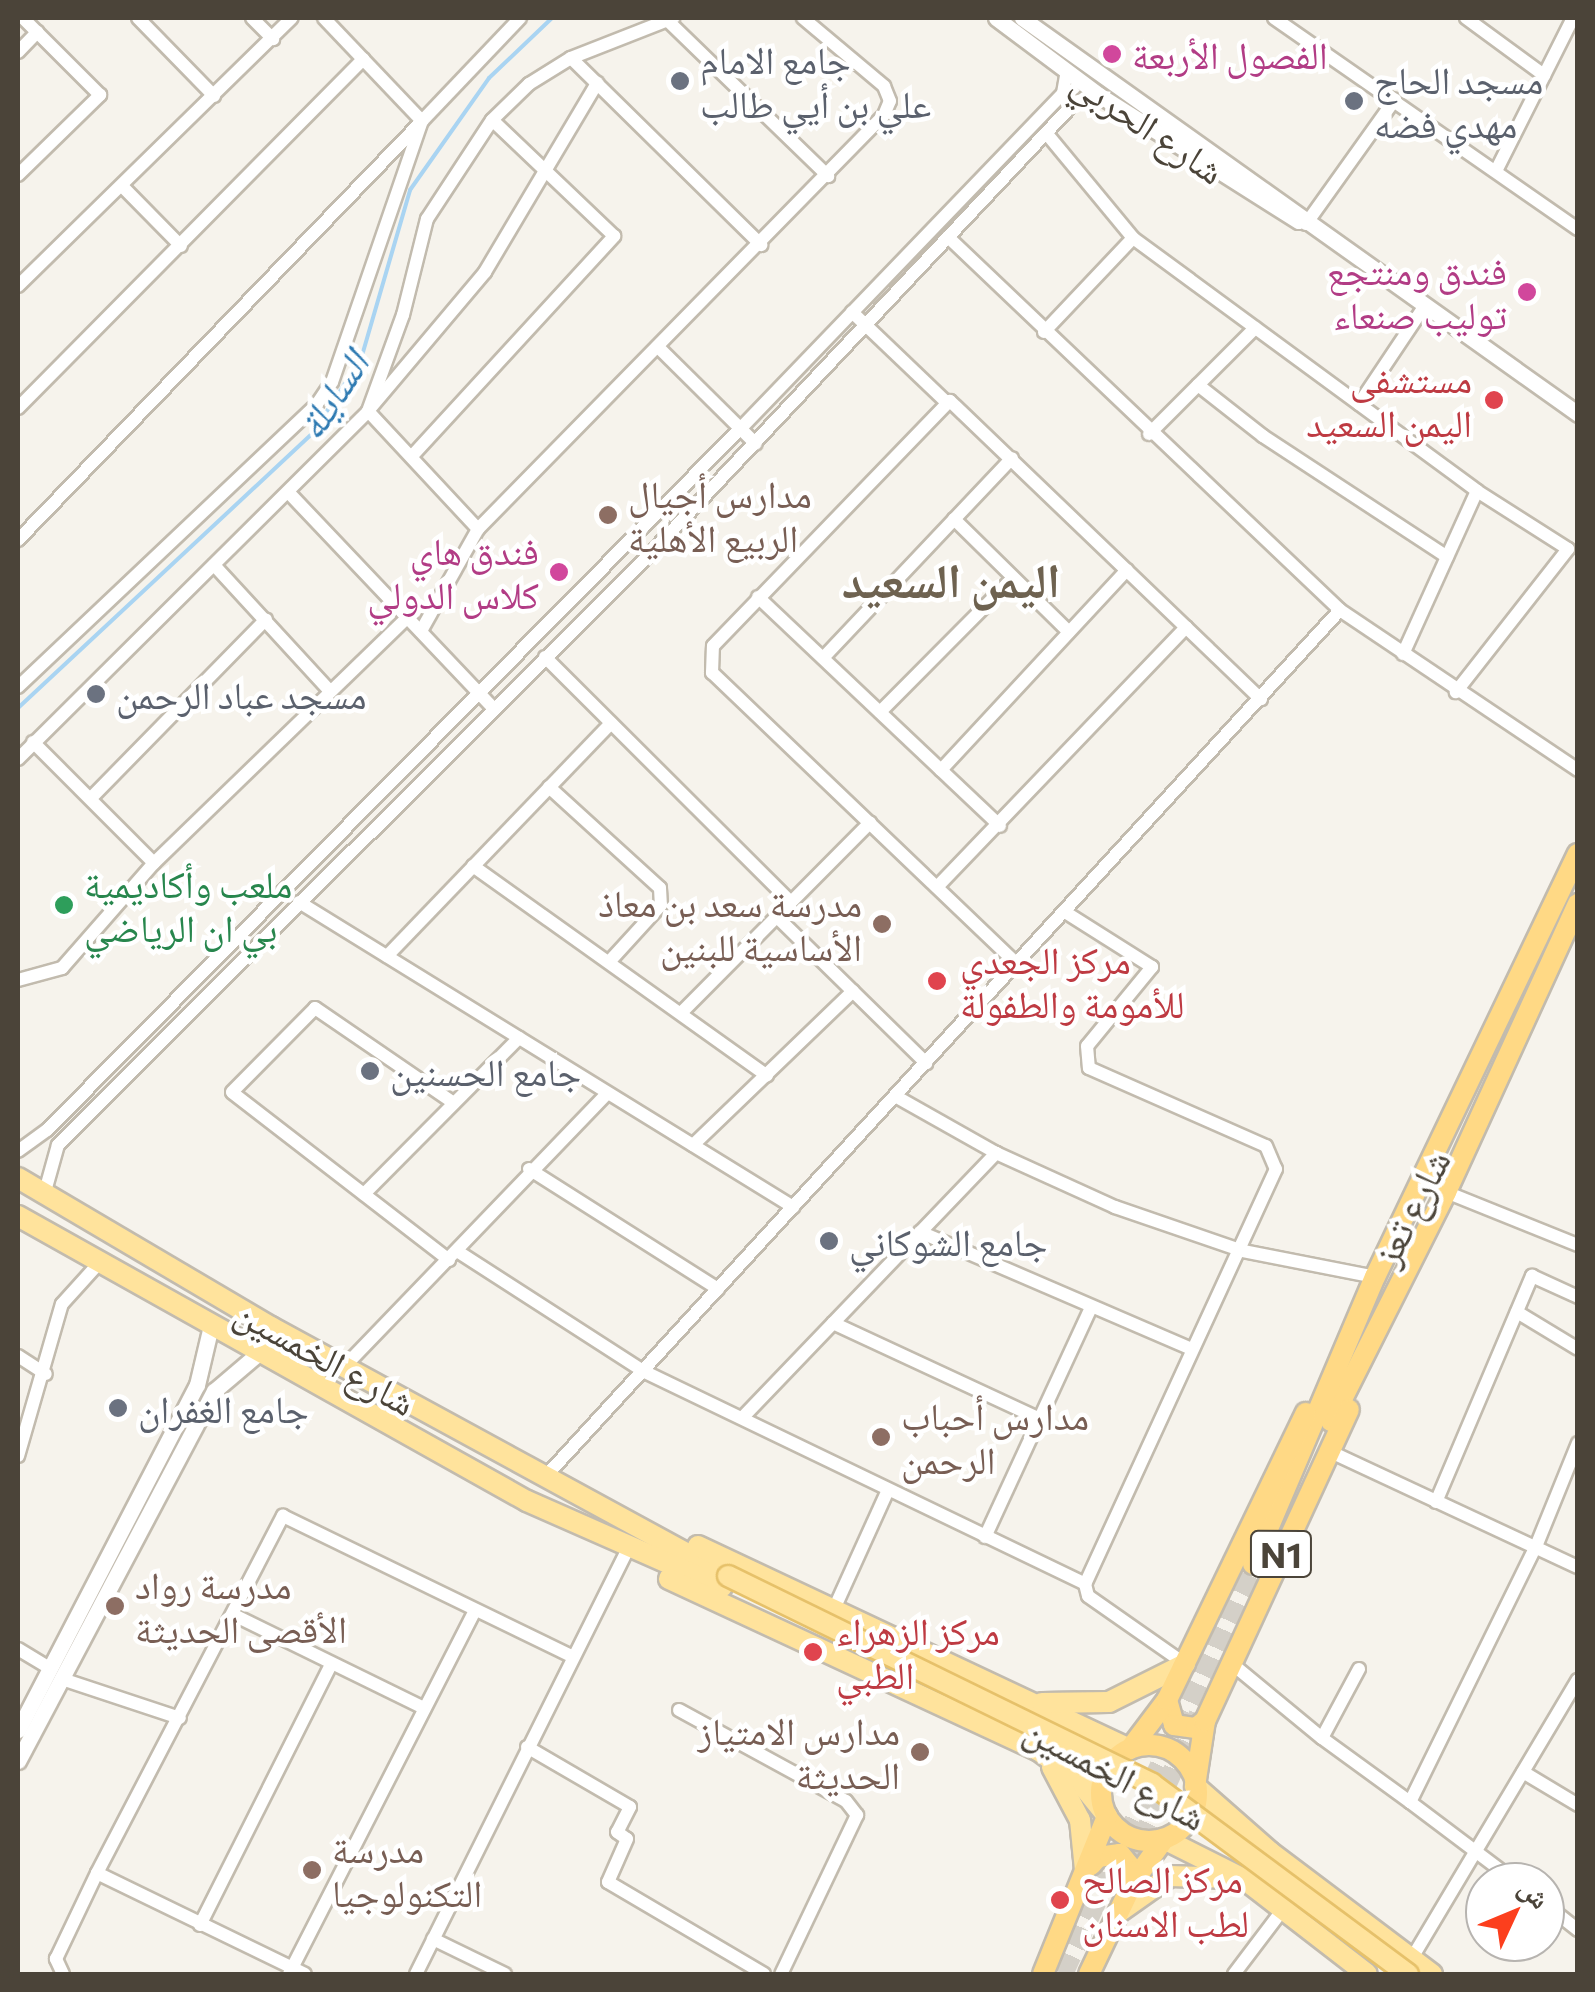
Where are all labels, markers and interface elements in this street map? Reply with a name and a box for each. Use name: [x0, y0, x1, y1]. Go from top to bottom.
place label: الفصول الأربعة: [1132, 31, 1328, 77]
place label: جامع الامام علي بن أيي طالب: [700, 36, 931, 125]
marker: الفصول الأربعة: [1101, 43, 1123, 65]
place label: مسجد الحاج مهدي فضه: [1374, 56, 1543, 146]
street label: شارع الحربي: [1064, 57, 1234, 193]
marker: جامع الامام علي بن أيي طالب: [669, 70, 691, 92]
marker: مسجد الحاج مهدي فضه: [1343, 90, 1365, 112]
place label: فندق ومنتجع توليب صنعاء: [1327, 247, 1507, 336]
marker: فندق ومنتجع توليب صنعاء: [1516, 281, 1538, 303]
water label: السايلة: [285, 341, 377, 447]
place label: مستشفى اليمن السعيد: [1306, 355, 1472, 444]
marker: مستشفى اليمن السعيد: [1481, 387, 1507, 413]
place label: مدارس أجيال الربيع الأهلية: [628, 470, 812, 560]
marker: مدارس أجيال الربيع الأهلية: [597, 504, 619, 526]
place label: فندق هاي كلاس الدولي: [367, 527, 539, 616]
district label: اليمن السعيد: [842, 550, 1060, 608]
marker: فندق هاي كلاس الدولي: [548, 561, 570, 583]
place label: مسجد عباد الرحمن: [116, 671, 367, 717]
marker: مسجد عباد الرحمن: [85, 683, 107, 705]
place label: ملعب وأكاديمية بي ان الرياضي: [84, 860, 292, 949]
place label: مدرسة سعد بن معاذ الأساسية للبنين: [598, 879, 862, 968]
marker: ملعب وأكاديمية بي ان الرياضي: [53, 894, 75, 916]
marker: مدرسة سعد بن معاذ الأساسية للبنين: [871, 913, 893, 935]
place label: مركز الجعدي للأمومة والطفولة: [960, 936, 1185, 1026]
marker: مركز الجعدي للأمومة والطفولة: [924, 968, 950, 994]
place label: جامع الحسنين: [390, 1048, 581, 1094]
marker: جامع الحسنين: [359, 1060, 381, 1082]
street label: شارع تعز: [1362, 1142, 1458, 1272]
place label: جامع الشوكاني: [849, 1218, 1048, 1264]
marker: جامع الشوكاني: [818, 1230, 840, 1252]
street label: شارع الخمسين: [228, 1288, 424, 1424]
place label: جامع الغفران: [138, 1385, 309, 1431]
place label: مدارس أحباب الرحمن: [901, 1392, 1089, 1482]
marker: جامع الغفران: [107, 1397, 129, 1419]
marker: مدارس أحباب الرحمن: [870, 1426, 892, 1448]
road number: N1: [1248, 1524, 1314, 1584]
place label: مدرسة رواد الأقصى الحديثة: [135, 1561, 347, 1650]
marker: مدرسة رواد الأقصى الحديثة: [104, 1595, 126, 1617]
place label: مركز الزهراء الطبي: [836, 1607, 1000, 1696]
marker: مركز الزهراء الطبي: [800, 1639, 826, 1665]
street label: شارع الخمسين: [1018, 1705, 1214, 1839]
place label: مدارس الامتياز الحديثة: [697, 1707, 900, 1796]
marker: مدارس الامتياز الحديثة: [909, 1741, 931, 1763]
place label: مدرسة التكنولوجيا: [332, 1825, 482, 1915]
place label: مركز الصالح لطب الاسنان: [1082, 1855, 1249, 1945]
marker: مدرسة التكنولوجيا: [301, 1859, 323, 1881]
north arrow: [1465, 1862, 1565, 1962]
text: ش: [1513, 1870, 1558, 1915]
marker: مركز الصالح لطب الاسنان: [1047, 1887, 1073, 1913]

